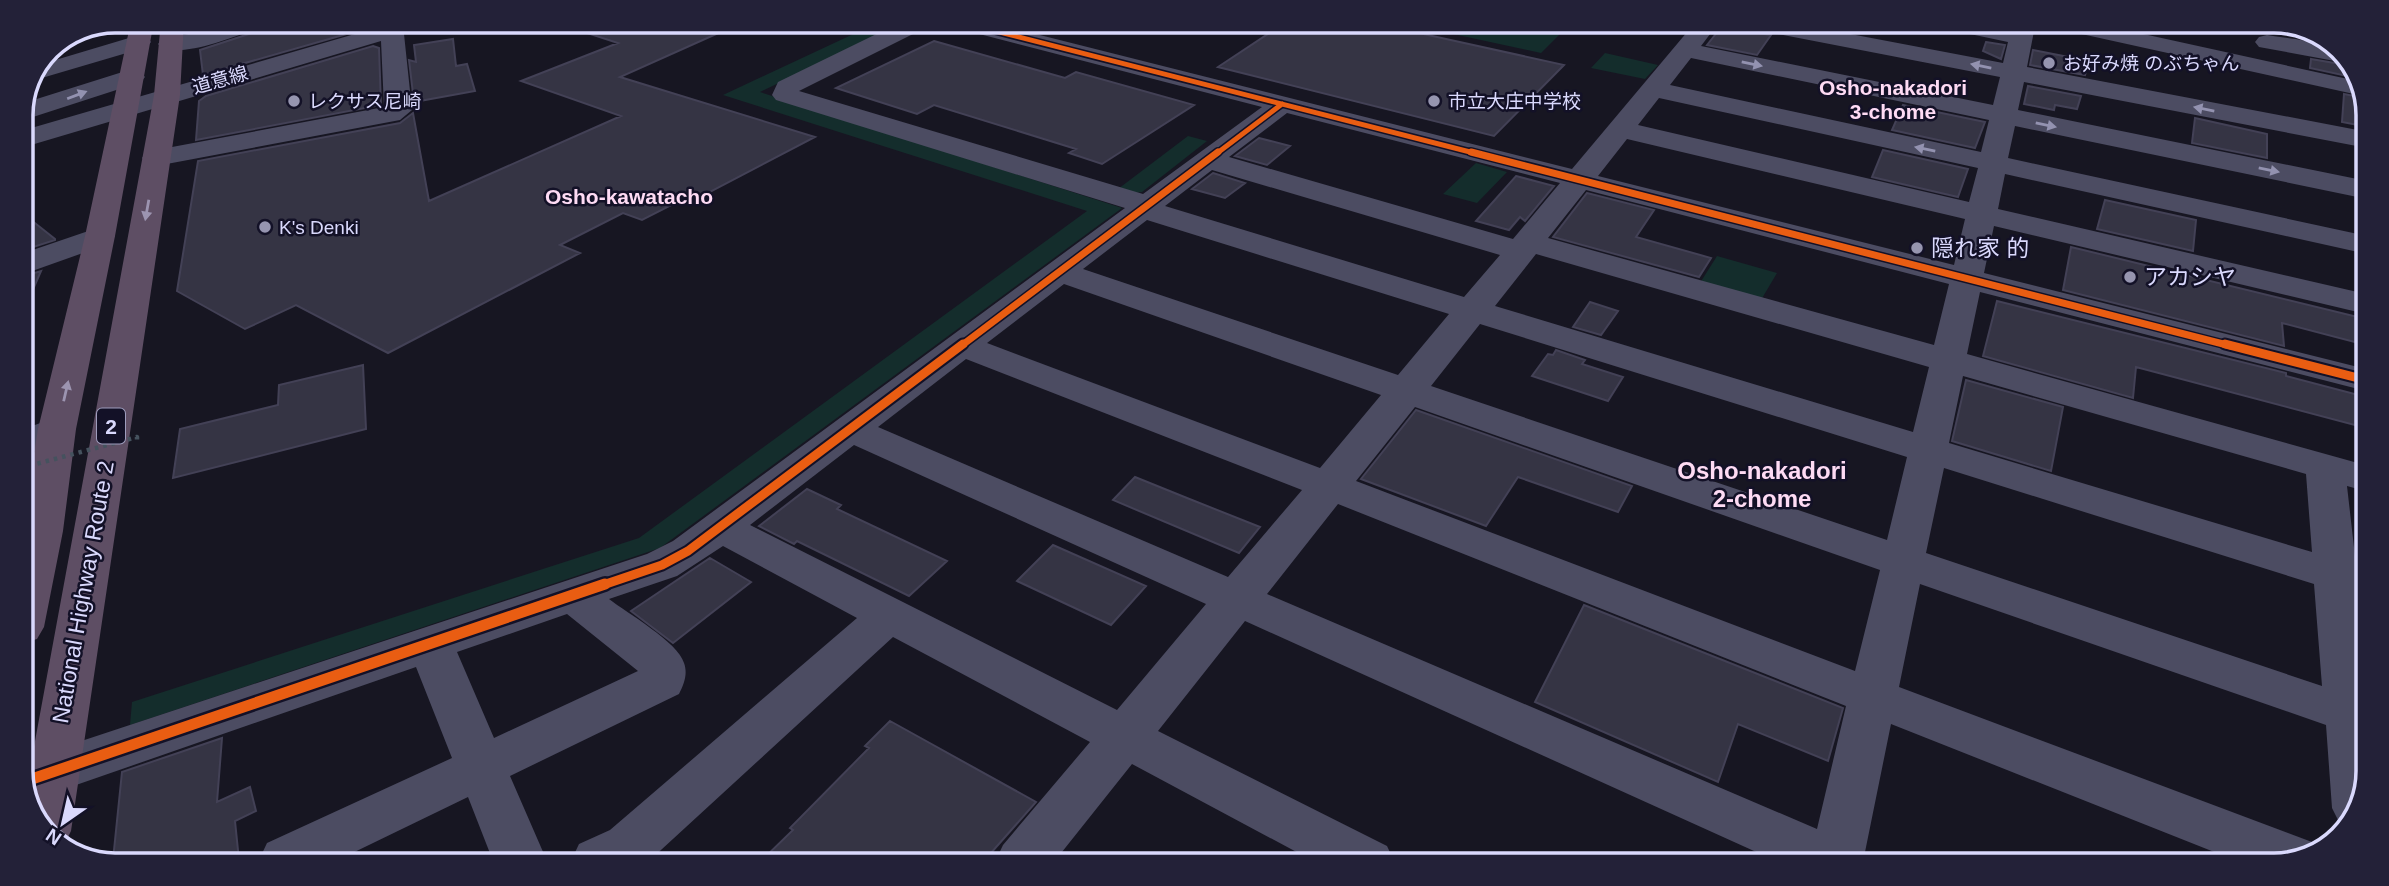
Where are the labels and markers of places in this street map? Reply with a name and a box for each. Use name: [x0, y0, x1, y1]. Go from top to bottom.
place label: お好み焼 のぶちゃん: [2063, 53, 2239, 74]
marker: お好み焼 のぶちゃん: [2041, 55, 2057, 71]
place label: レクサス尼崎: [308, 91, 422, 112]
place label: 市立大庄中学校: [1448, 91, 1581, 112]
marker: レクサス尼崎: [286, 93, 302, 109]
marker: 市立大庄中学校: [1426, 93, 1442, 109]
place label: K's Denki: [279, 217, 359, 238]
marker: K's Denki: [257, 219, 273, 235]
place label: 隠れ家 的: [1931, 235, 2029, 261]
marker: 隠れ家 的: [1909, 240, 1925, 256]
place label: アカシヤ: [2144, 264, 2236, 290]
marker: アカシヤ: [2122, 269, 2138, 285]

